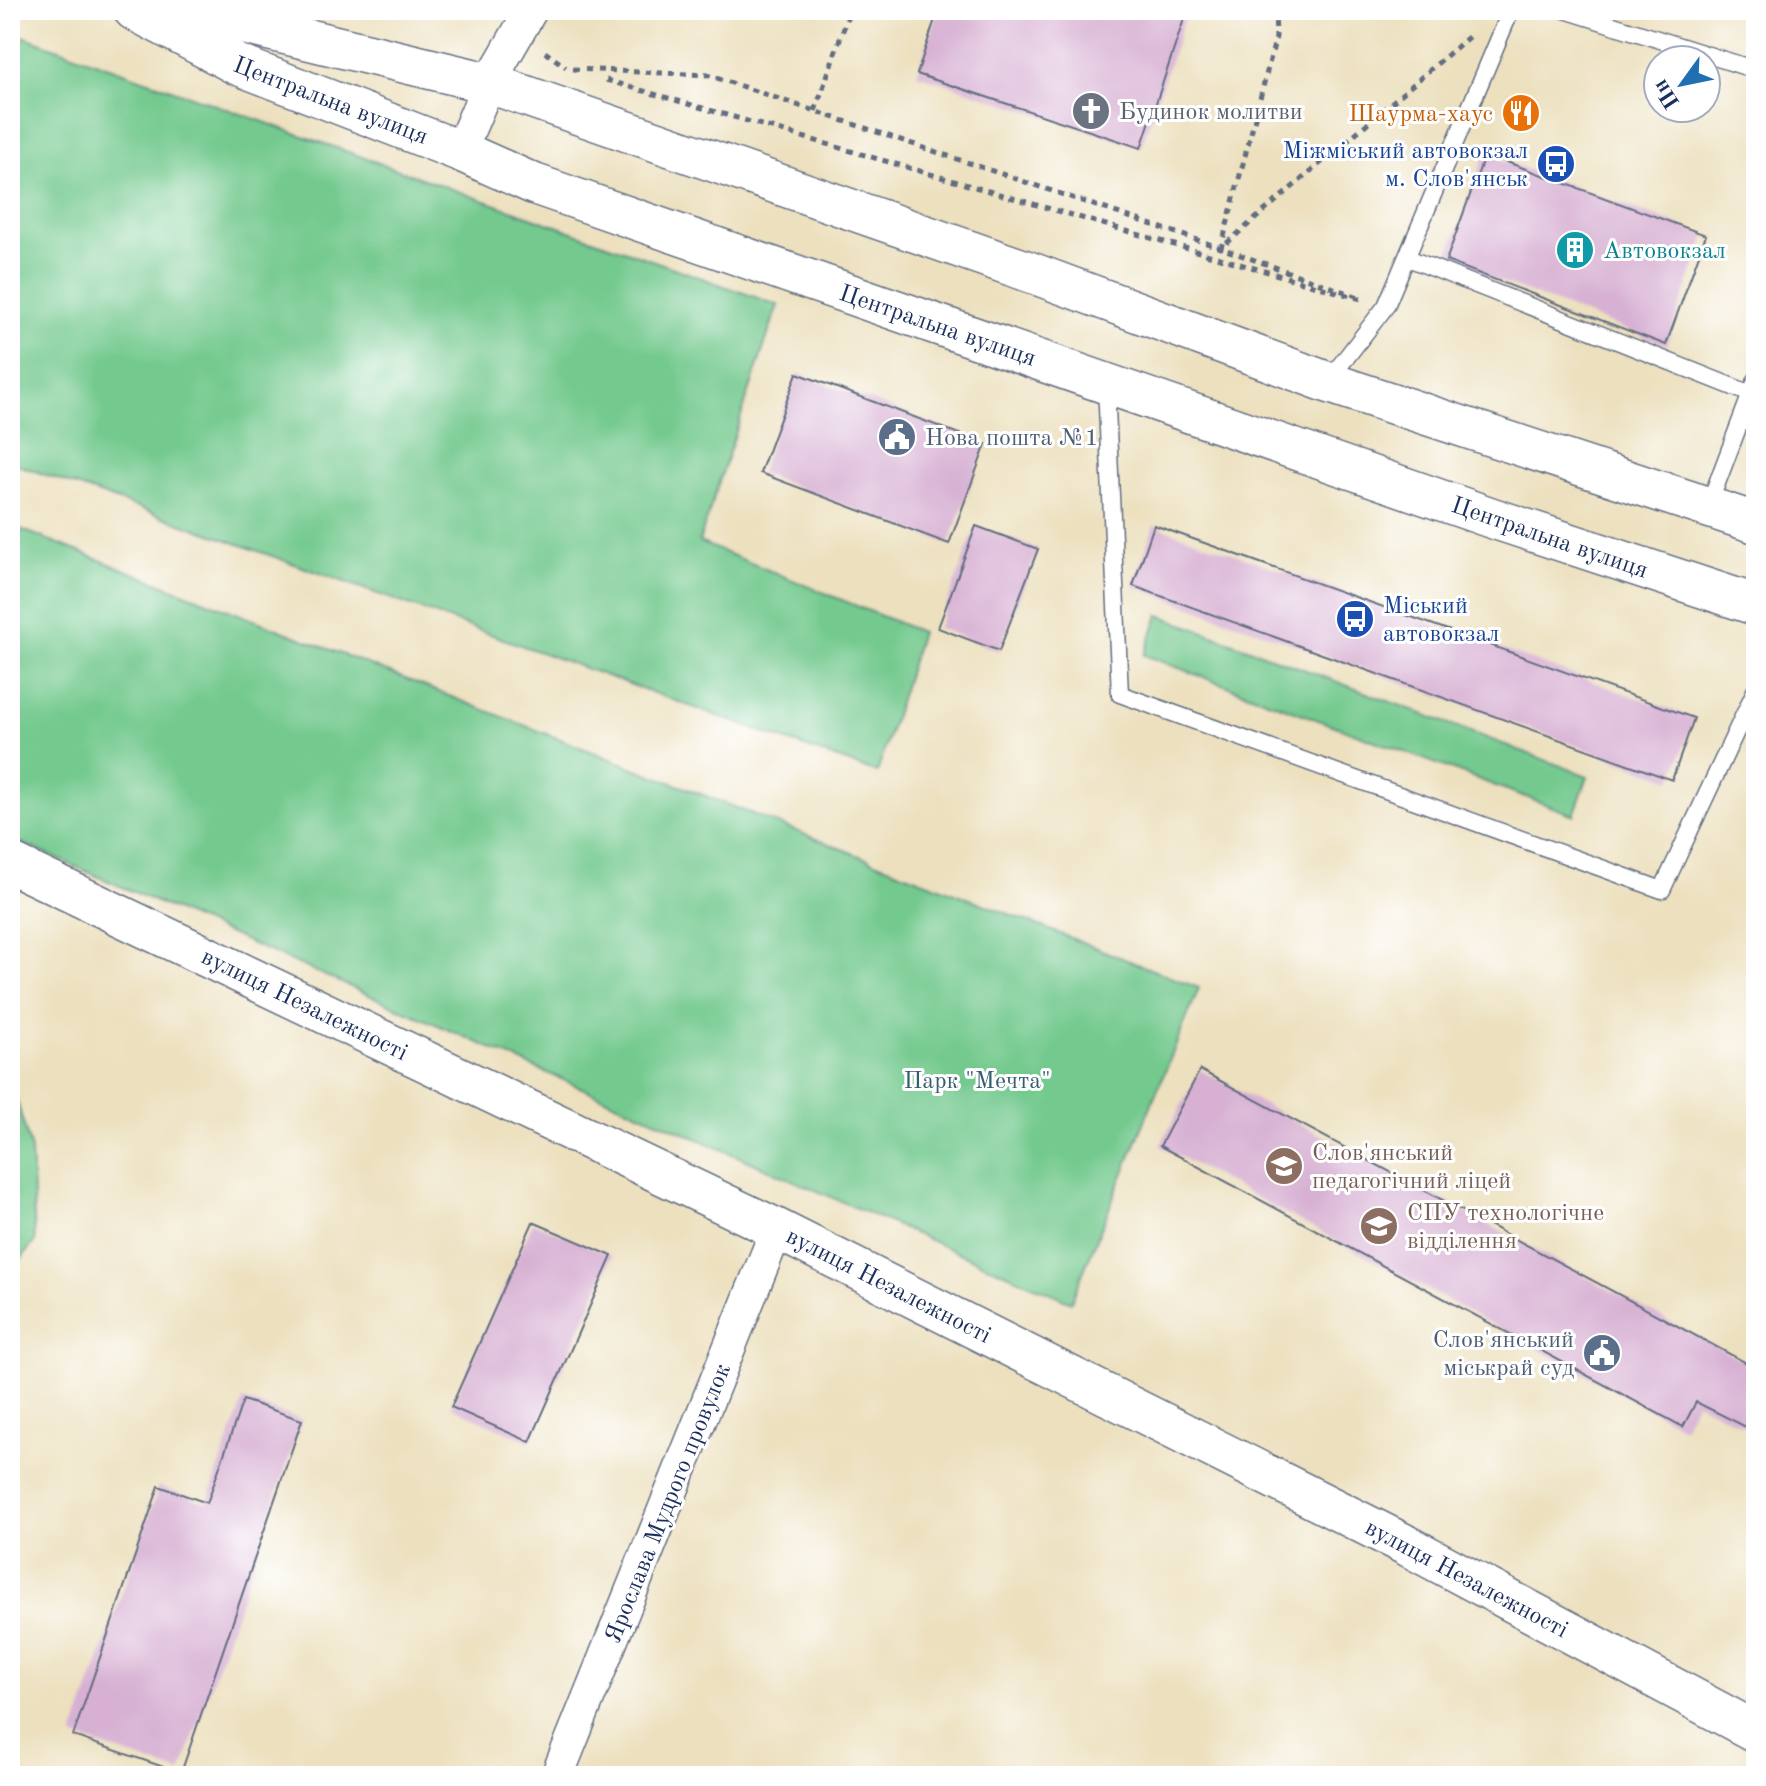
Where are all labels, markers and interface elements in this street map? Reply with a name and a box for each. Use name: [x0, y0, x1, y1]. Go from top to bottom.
north arrow: [1642, 44, 1722, 124]
street label: Центральна вулиця: [230, 54, 431, 150]
text: Пн: [1649, 75, 1684, 113]
church icon: Будинок молитви: [1070, 90, 1112, 132]
restaurant icon: Шаурма-хаус: [1500, 92, 1542, 134]
place label: Будинок молитви: [1119, 101, 1303, 125]
place label: Шаурма-хаус: [1349, 103, 1493, 127]
place label: Міжміський автовокзал м. Слов'янськ: [1282, 140, 1528, 192]
bus stop icon: Міжміський автовокзал м. Слов'янськ: [1535, 143, 1577, 185]
building icon: Автовокзал: [1554, 229, 1596, 271]
place label: Автовокзал: [1603, 240, 1726, 264]
street label: Центральна вулиця: [836, 282, 1039, 372]
public building icon: Нова пошта №1: [876, 416, 918, 458]
place label: Нова пошта №1: [925, 427, 1099, 451]
street label: Центральна вулиця: [1448, 494, 1651, 584]
place label: Міський автовокзал: [1383, 595, 1499, 647]
bus stop icon: Міський автовокзал: [1334, 598, 1376, 640]
street label: вулиця Незалежності: [197, 945, 411, 1066]
park label: Парк "Мечта": [903, 1070, 1051, 1094]
place label: Слов'янський педагогічний ліцей: [1312, 1142, 1511, 1194]
school or university icon: Слов'янський педагогічний ліцей: [1263, 1145, 1305, 1187]
place label: СПУ технологічне відділення: [1407, 1202, 1604, 1254]
school or university icon: СПУ технологічне відділення: [1358, 1205, 1400, 1247]
street label: вулиця Незалежності: [782, 1225, 994, 1349]
place label: Слов'янський міськрай суд: [1433, 1329, 1574, 1381]
public building icon: Слов'янський міськрай суд: [1581, 1332, 1623, 1374]
street label: Ярослава Мудрого провулок: [602, 1361, 736, 1647]
street label: вулиця Незалежності: [1361, 1516, 1572, 1643]

